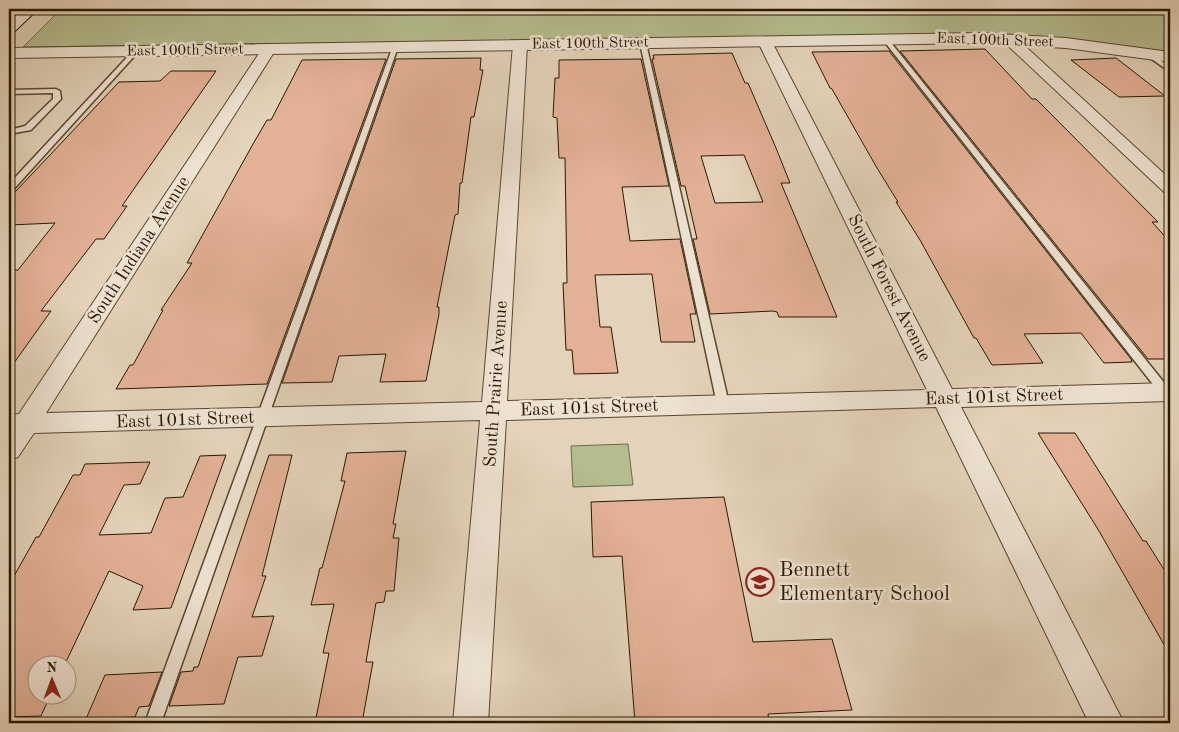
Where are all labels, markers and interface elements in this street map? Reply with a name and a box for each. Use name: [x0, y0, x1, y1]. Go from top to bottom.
street label: East 100th Street: [936, 31, 1054, 51]
street label: East 100th Street: [531, 35, 649, 53]
street label: East 100th Street: [126, 42, 244, 60]
street label: South Indiana Avenue: [85, 173, 193, 327]
street label: South Forest Avenue: [844, 211, 934, 365]
street label: South Prairie Avenue: [481, 300, 511, 468]
street label: East 101st Street: [924, 386, 1064, 408]
street label: East 101st Street: [519, 397, 659, 419]
street label: East 101st Street: [115, 409, 255, 431]
place label: Bennett Elementary School: [779, 560, 950, 605]
school or university icon: Bennett Elementary School: [745, 567, 775, 597]
north arrow: [28, 654, 78, 704]
text: N: [46, 661, 58, 675]

